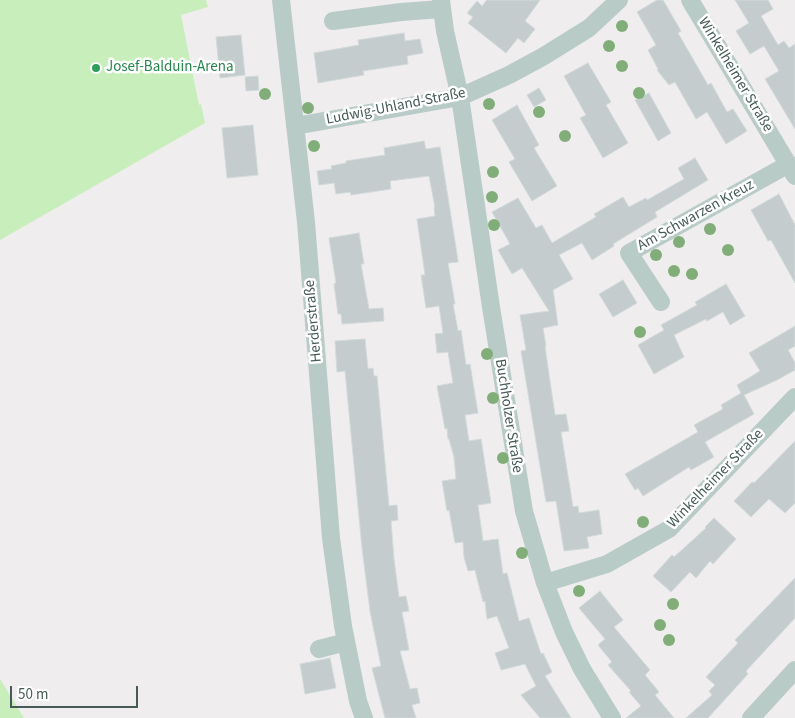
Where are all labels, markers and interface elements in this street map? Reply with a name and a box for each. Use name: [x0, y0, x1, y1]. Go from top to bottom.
street label: Winkelheimer Straße: [694, 14, 776, 136]
place label: Josef-Balduin-Arena: [106, 59, 233, 77]
marker: Josef-Balduin-Arena: [90, 62, 102, 74]
street label: Ludwig-Uhland-Straße: [325, 85, 467, 129]
street label: Am Schwarzen Kreuz: [635, 176, 757, 256]
street label: Herderstraße: [301, 279, 327, 363]
street label: Buchholzer Straße: [490, 358, 526, 474]
street label: Winkelheimer Straße: [664, 426, 768, 532]
scale bar: [12, 676, 140, 708]
text: 50 m: [18, 684, 48, 705]

